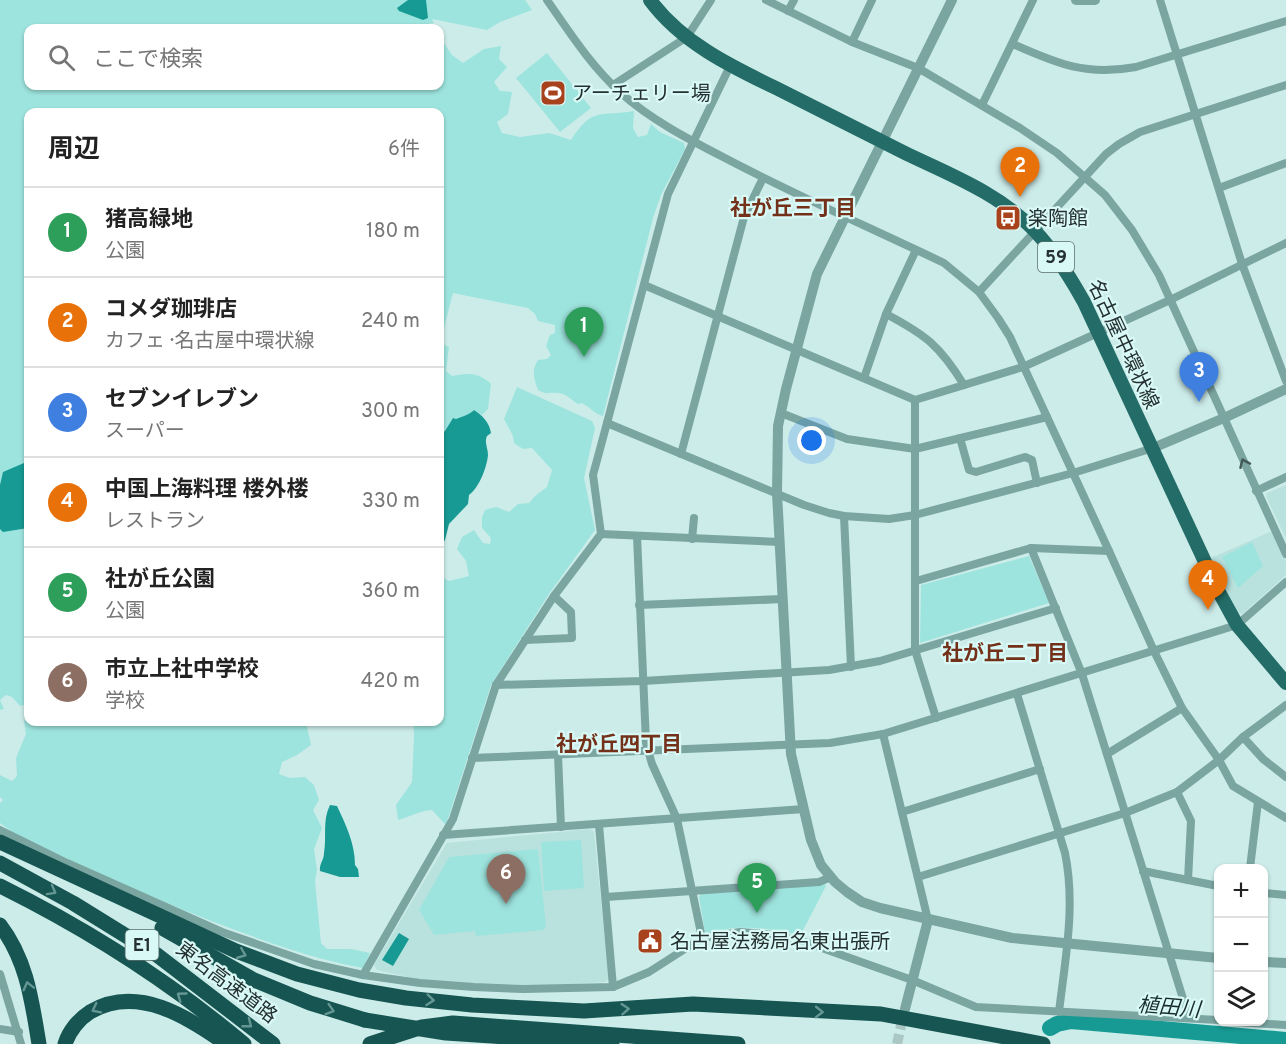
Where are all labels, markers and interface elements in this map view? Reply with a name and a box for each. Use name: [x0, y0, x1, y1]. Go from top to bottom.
search box: [24, 24, 444, 90]
icon: search: [45, 41, 78, 74]
text: ここで検索: [93, 47, 203, 74]
sports icon: アーチェリー場: [538, 78, 568, 108]
place label: アーチェリー場: [572, 82, 711, 108]
text: 周辺: [48, 134, 100, 167]
text: 6件: [388, 137, 420, 163]
pin: 2: [1000, 148, 1040, 197]
district label: 社が丘三丁目: [730, 196, 856, 223]
bus stop icon: 楽陶館: [993, 203, 1023, 233]
text: 猪高緑地: [105, 207, 193, 234]
place label: 楽陶館: [1028, 207, 1088, 233]
text: 1: [64, 219, 72, 245]
text: 180 m: [366, 219, 420, 245]
text: 公園: [105, 239, 145, 265]
road number: 59: [1038, 242, 1074, 272]
street label: 名古屋中環状線: [1081, 276, 1164, 414]
text: コメダ珈琲店: [105, 297, 237, 324]
pin: 1: [564, 308, 604, 357]
text: 2: [61, 309, 74, 335]
text: 240 m: [361, 309, 420, 335]
text: カフェ · 名古屋中環状線: [105, 329, 314, 355]
pin: 3: [1180, 352, 1218, 402]
text: セブンイレブン: [105, 387, 259, 414]
text: 3: [62, 399, 74, 425]
text: 300 m: [361, 399, 420, 425]
text: スーパー: [105, 419, 185, 445]
your location: [797, 426, 826, 455]
one-way arrow: [1239, 459, 1251, 470]
text: 中国上海料理 楼外楼: [105, 477, 309, 504]
text: 4: [61, 489, 74, 515]
text: 330 m: [362, 489, 420, 515]
text: レストラン: [105, 509, 205, 535]
pin: 4: [1188, 560, 1228, 610]
text: 社が丘公園: [105, 567, 215, 594]
text: 5: [61, 579, 74, 605]
text: 360 m: [362, 579, 420, 605]
text: 公園: [105, 599, 145, 625]
district label: 社が丘二丁目: [942, 641, 1068, 668]
text: 市立上社中学校: [105, 657, 259, 684]
text: 6: [61, 669, 74, 695]
text: 420 m: [361, 669, 420, 695]
text: 学校: [105, 689, 145, 715]
district label: 社が丘四丁目: [556, 732, 682, 759]
pin: 6: [486, 854, 526, 904]
pin: 5: [738, 864, 777, 913]
map controls: [1214, 864, 1268, 1026]
button: +: [1214, 864, 1268, 918]
one-way arrow: [45, 884, 56, 895]
button: −: [1214, 918, 1268, 972]
public building icon: 名古屋法務局名東出張所: [635, 926, 665, 956]
road number: E1: [126, 930, 158, 960]
place label: 名古屋法務局名東出張所: [670, 930, 890, 956]
street label: 東名高速道路: [170, 937, 282, 1030]
one-way arrow: [235, 947, 246, 959]
button: layers: [1214, 972, 1268, 1026]
one-way arrow: [23, 982, 36, 992]
one-way arrow: [176, 992, 187, 1003]
water label: 植田川: [1136, 992, 1203, 1025]
one-way arrow: [426, 994, 435, 1006]
one-way arrow: [92, 1002, 103, 1013]
one-way arrow: [324, 1003, 335, 1015]
one-way arrow: [620, 1003, 629, 1016]
one-way arrow: [815, 1005, 824, 1018]
one-way arrow: [241, 1016, 252, 1027]

